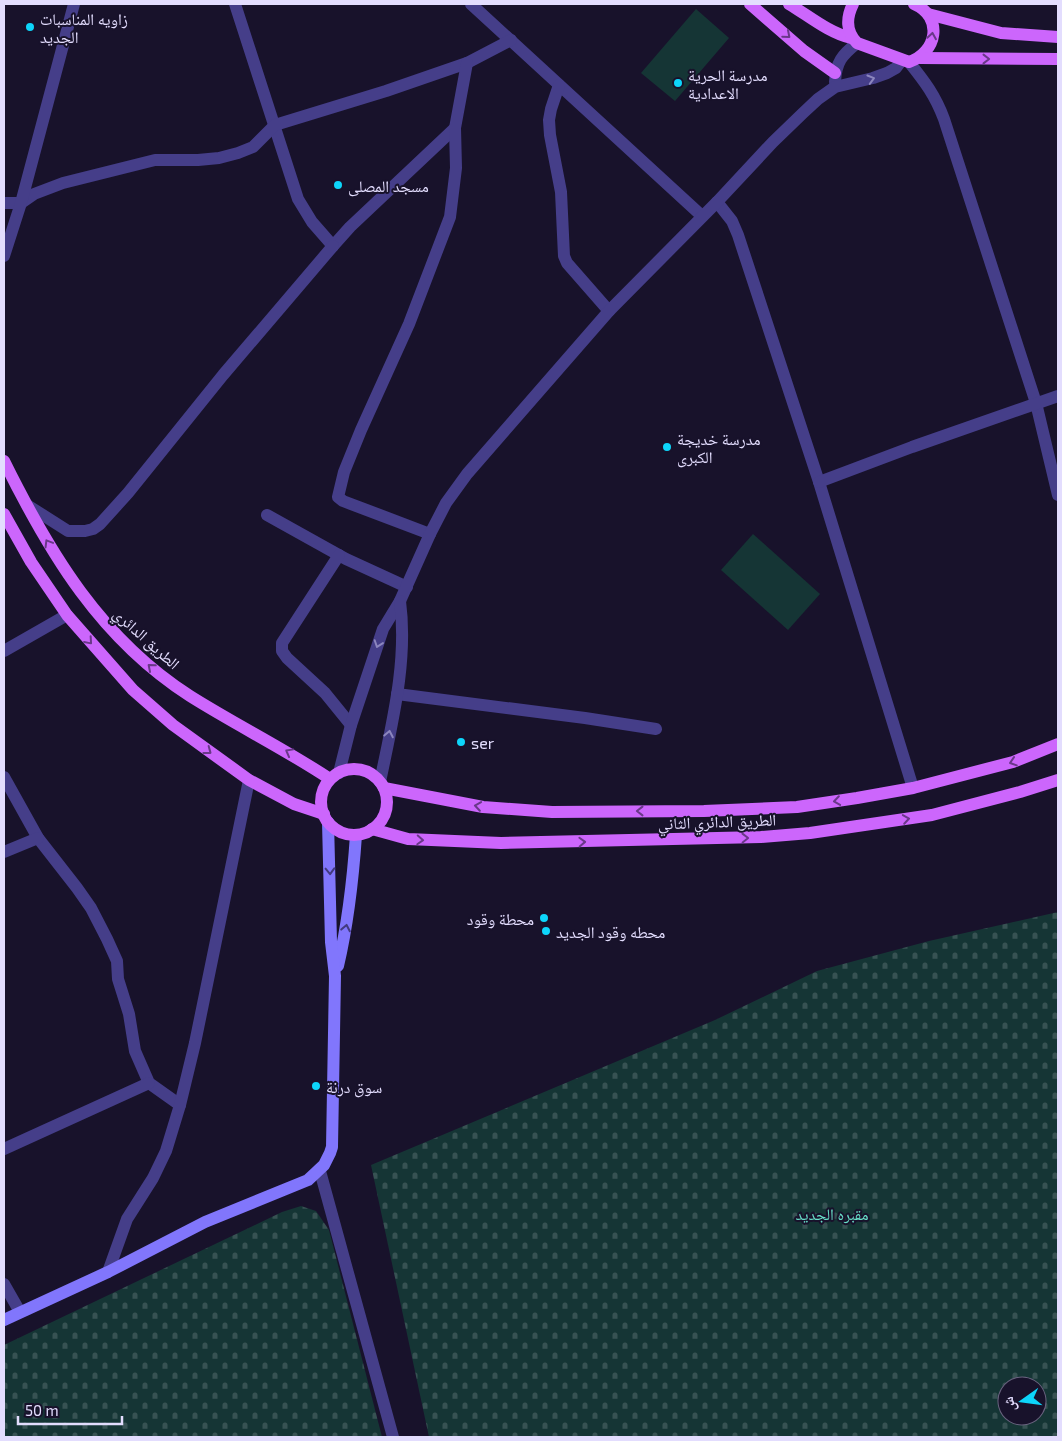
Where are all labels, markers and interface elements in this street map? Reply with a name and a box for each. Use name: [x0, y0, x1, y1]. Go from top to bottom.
place label: زاويه المناسبات الجديد: [40, 9, 128, 46]
marker: زاويه المناسبات الجديد: [24, 21, 36, 33]
one-way arrow: [781, 30, 790, 39]
one-way arrow: [926, 32, 937, 40]
one-way arrow: [983, 54, 991, 64]
place label: مدرسة الحرية الاعدادية: [688, 65, 767, 102]
one-way arrow: [866, 74, 874, 84]
marker: مدرسة الحرية الاعدادية: [672, 77, 684, 89]
place label: مسجد المصلى: [348, 176, 429, 197]
marker: مسجد المصلى: [332, 179, 344, 191]
place label: مدرسة خديجة الكبرى: [677, 429, 761, 468]
marker: مدرسة خديجة الكبرى: [661, 441, 673, 453]
one-way arrow: [44, 539, 54, 548]
street label: الطريق الدائري: [107, 603, 184, 676]
one-way arrow: [84, 636, 93, 645]
one-way arrow: [374, 639, 384, 647]
one-way arrow: [148, 664, 157, 673]
one-way arrow: [384, 730, 394, 738]
place label: ser: [471, 733, 495, 752]
marker: ser: [455, 736, 467, 748]
one-way arrow: [202, 745, 212, 754]
one-way arrow: [286, 749, 295, 759]
one-way arrow: [1009, 756, 1017, 766]
one-way arrow: [833, 795, 841, 806]
one-way arrow: [474, 801, 482, 812]
one-way arrow: [636, 806, 644, 816]
street label: الطريق الدائري الثاني: [658, 809, 777, 837]
one-way arrow: [902, 815, 910, 825]
one-way arrow: [741, 832, 749, 843]
one-way arrow: [416, 834, 424, 845]
one-way arrow: [578, 836, 586, 847]
one-way arrow: [325, 868, 335, 875]
place label: محطة وقود: [467, 909, 534, 929]
marker: محطة وقود: [538, 912, 550, 924]
place label: محطه وقود الجديد: [556, 922, 665, 942]
one-way arrow: [340, 924, 350, 933]
marker: محطه وقود الجديد: [540, 925, 552, 937]
place label: سوق درنة: [326, 1077, 382, 1098]
marker: سوق درنة: [310, 1080, 322, 1092]
park label: مقبره الجديد: [795, 1204, 869, 1224]
north arrow: [997, 1376, 1047, 1426]
scale bar: [18, 1394, 121, 1426]
text: ش: [999, 1395, 1020, 1414]
text: 50 m: [25, 1401, 59, 1419]

